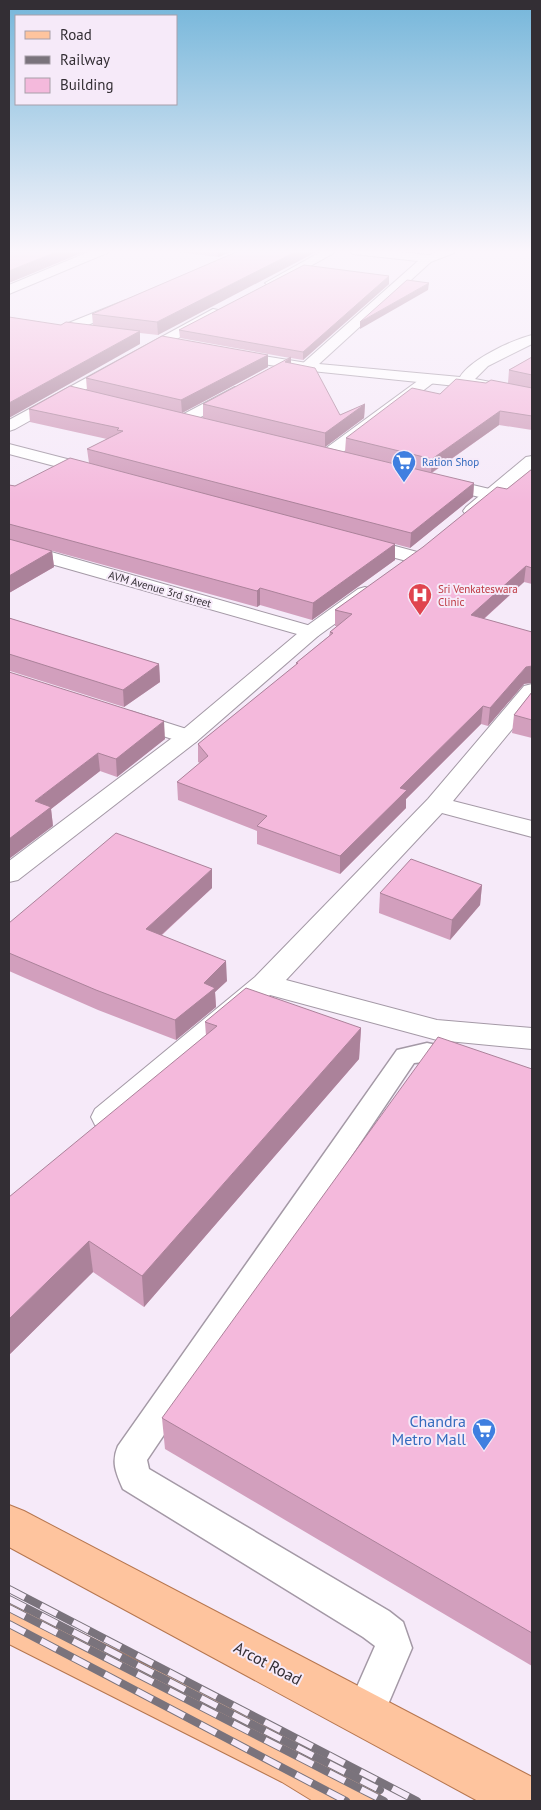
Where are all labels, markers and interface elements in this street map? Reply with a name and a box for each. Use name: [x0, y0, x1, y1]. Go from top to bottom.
legend: [15, 15, 178, 105]
text: Road: [60, 25, 92, 44]
text: Railway: [60, 50, 110, 69]
text: Building: [60, 75, 114, 94]
supermarket icon: Ration Shop: [391, 449, 417, 483]
place label: Ration Shop: [422, 455, 479, 469]
street label: AVM Avenue 3rd street: [107, 568, 213, 610]
hospital icon: Sri Venkateswara Clinic: [407, 582, 433, 616]
place label: Sri Venkateswara Clinic: [438, 582, 518, 609]
place label: Chandra Metro Mall: [392, 1411, 466, 1449]
supermarket icon: Chandra Metro Mall: [471, 1417, 497, 1451]
street label: Arcot Road: [231, 1637, 305, 1689]

